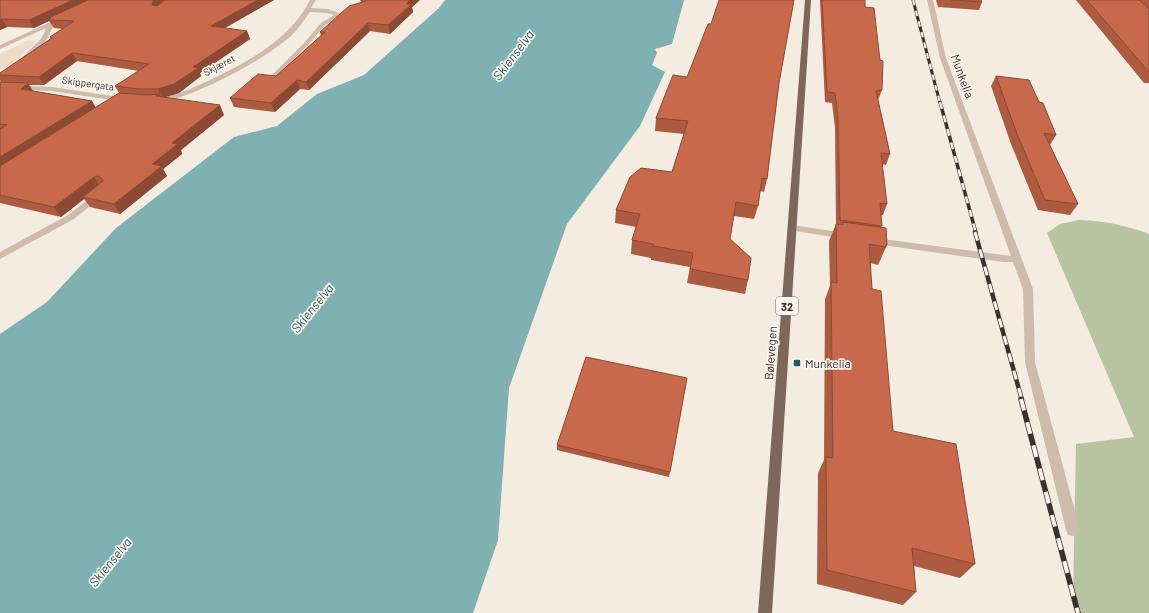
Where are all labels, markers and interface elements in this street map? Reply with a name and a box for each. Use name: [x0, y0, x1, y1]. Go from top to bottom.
water label: Skienselva: [489, 27, 537, 83]
street label: Skjæret: [201, 52, 237, 78]
street label: Munkelia: [949, 52, 977, 100]
street label: Skippergata: [61, 73, 115, 93]
water label: Skienselva: [287, 280, 337, 336]
road number: 32: [776, 297, 798, 315]
street label: Bølevegen: [761, 326, 779, 380]
place label: Munkelia: [805, 356, 851, 370]
marker: Munkelia: [792, 358, 802, 368]
water label: Skienselva: [85, 534, 135, 590]

